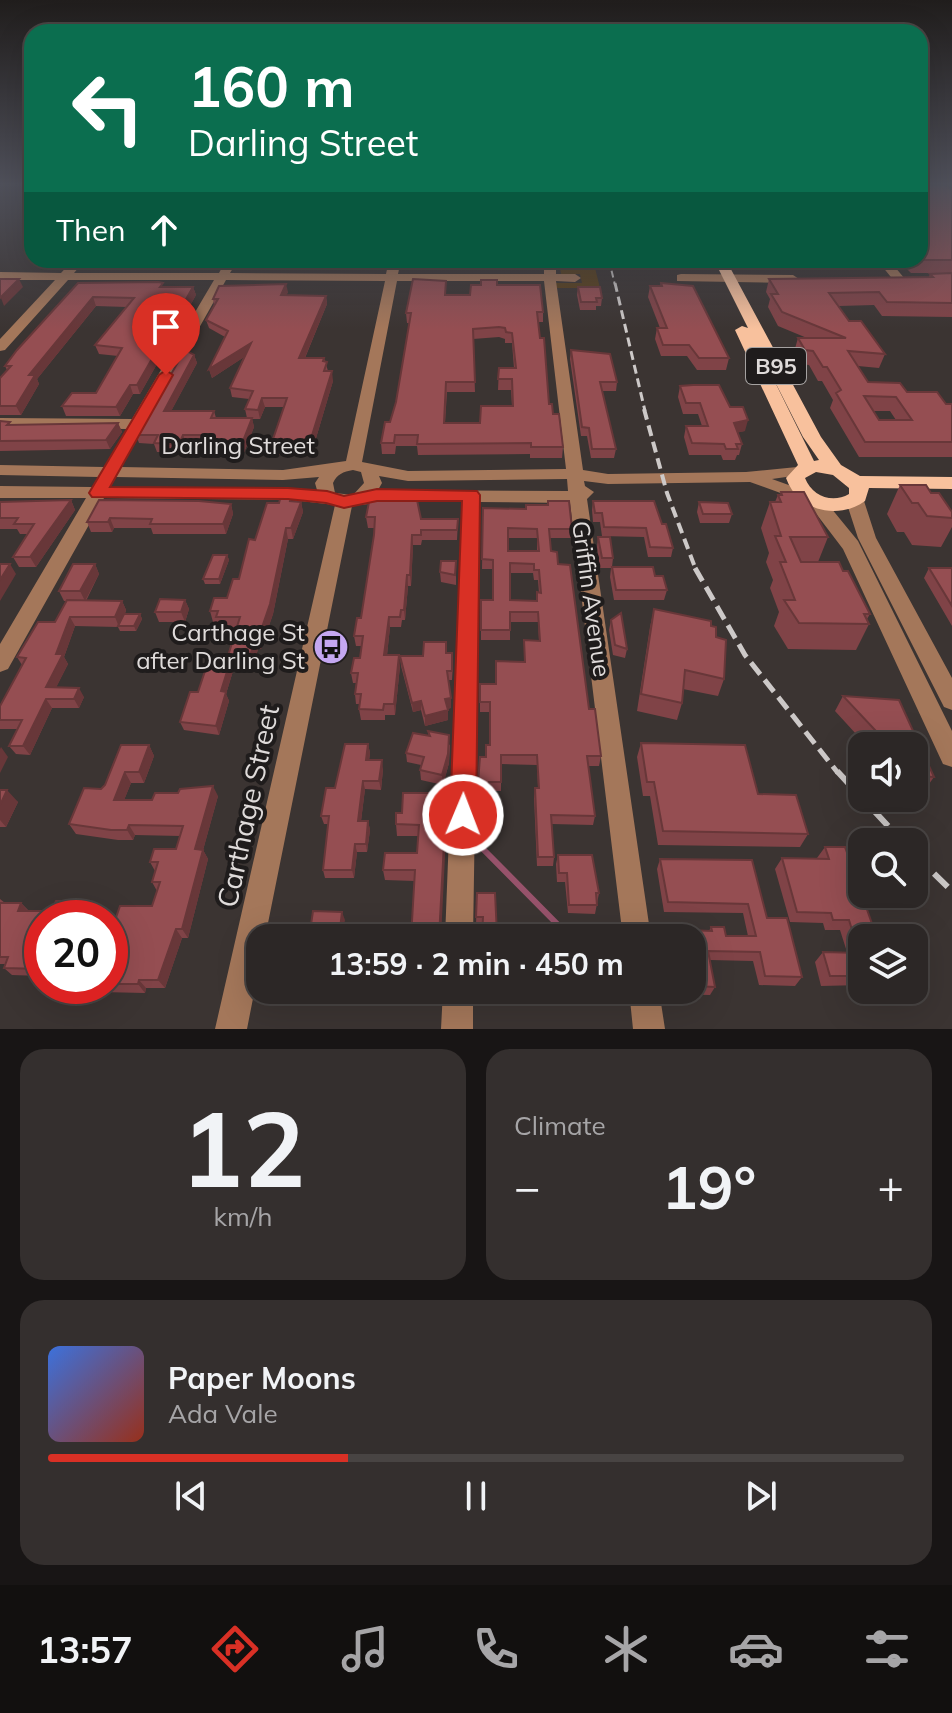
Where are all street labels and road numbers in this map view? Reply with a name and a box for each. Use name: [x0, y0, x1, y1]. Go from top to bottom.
road number: B95: [746, 348, 806, 384]
street label: Darling Street: [161, 430, 315, 460]
street label: Griffin Avenue: [566, 519, 618, 679]
street label: Carthage Street: [209, 701, 286, 910]

